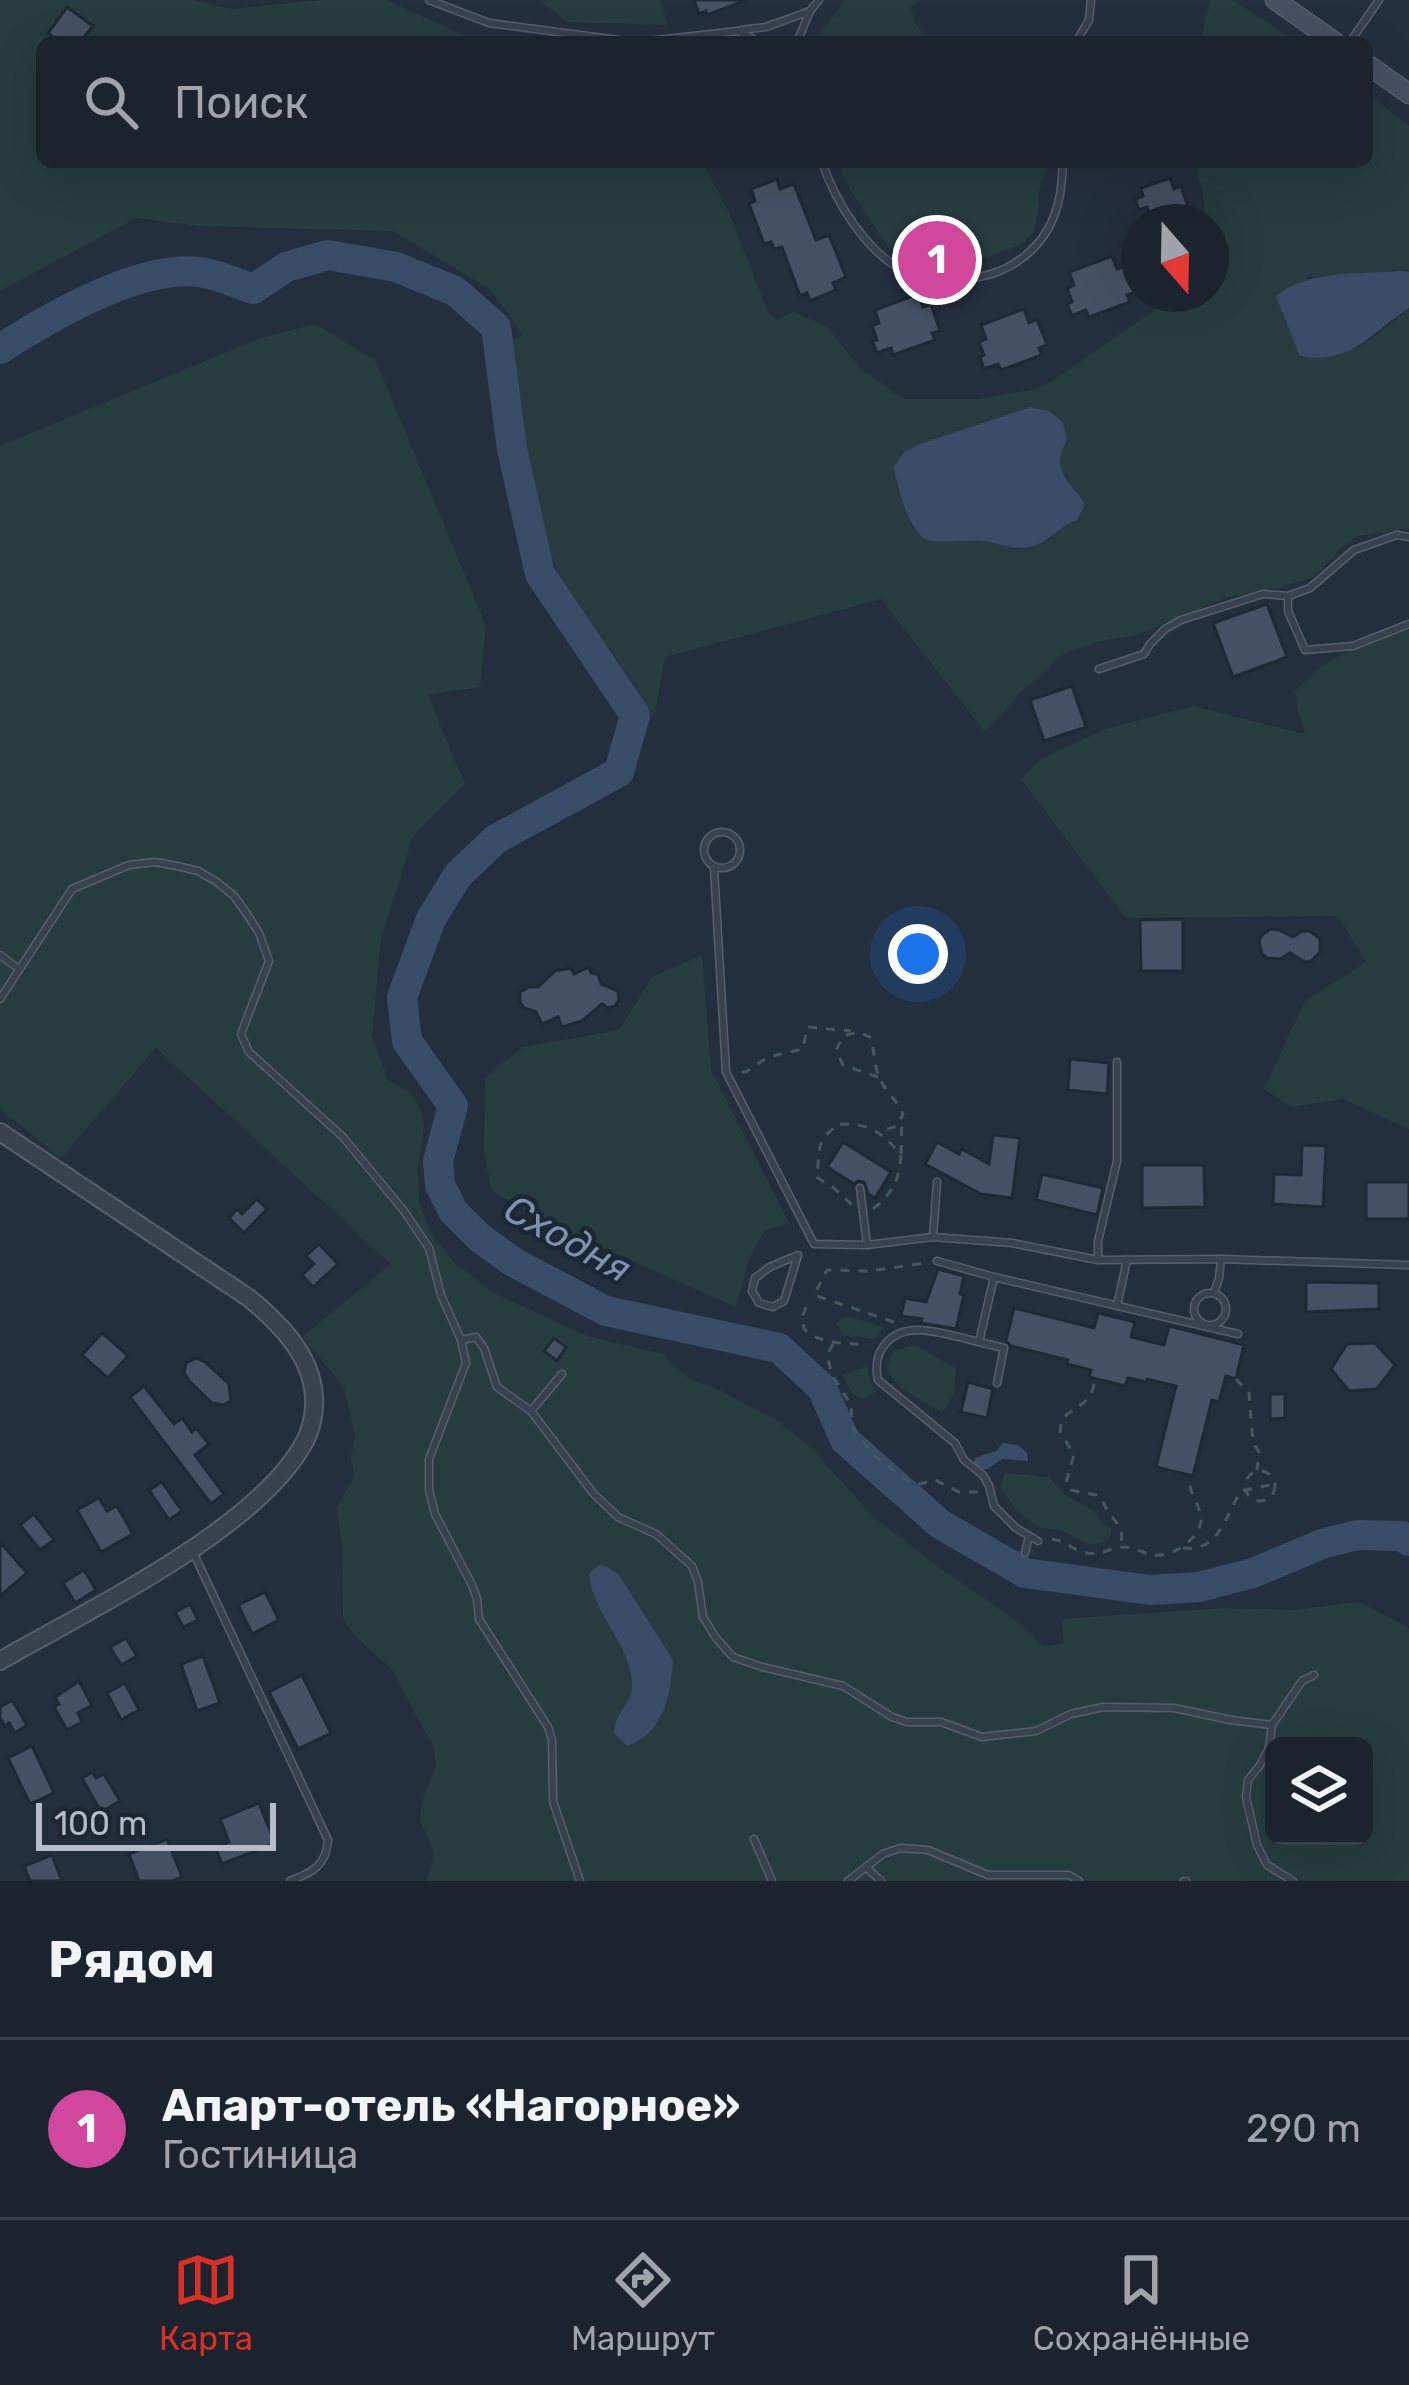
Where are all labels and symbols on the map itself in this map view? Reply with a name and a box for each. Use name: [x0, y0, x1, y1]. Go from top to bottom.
north arrow: [1121, 204, 1229, 312]
pin: 1: [898, 215, 976, 305]
your location: [888, 924, 948, 984]
water label: Сходня: [496, 1186, 639, 1292]
scale bar: [36, 1797, 276, 1850]

